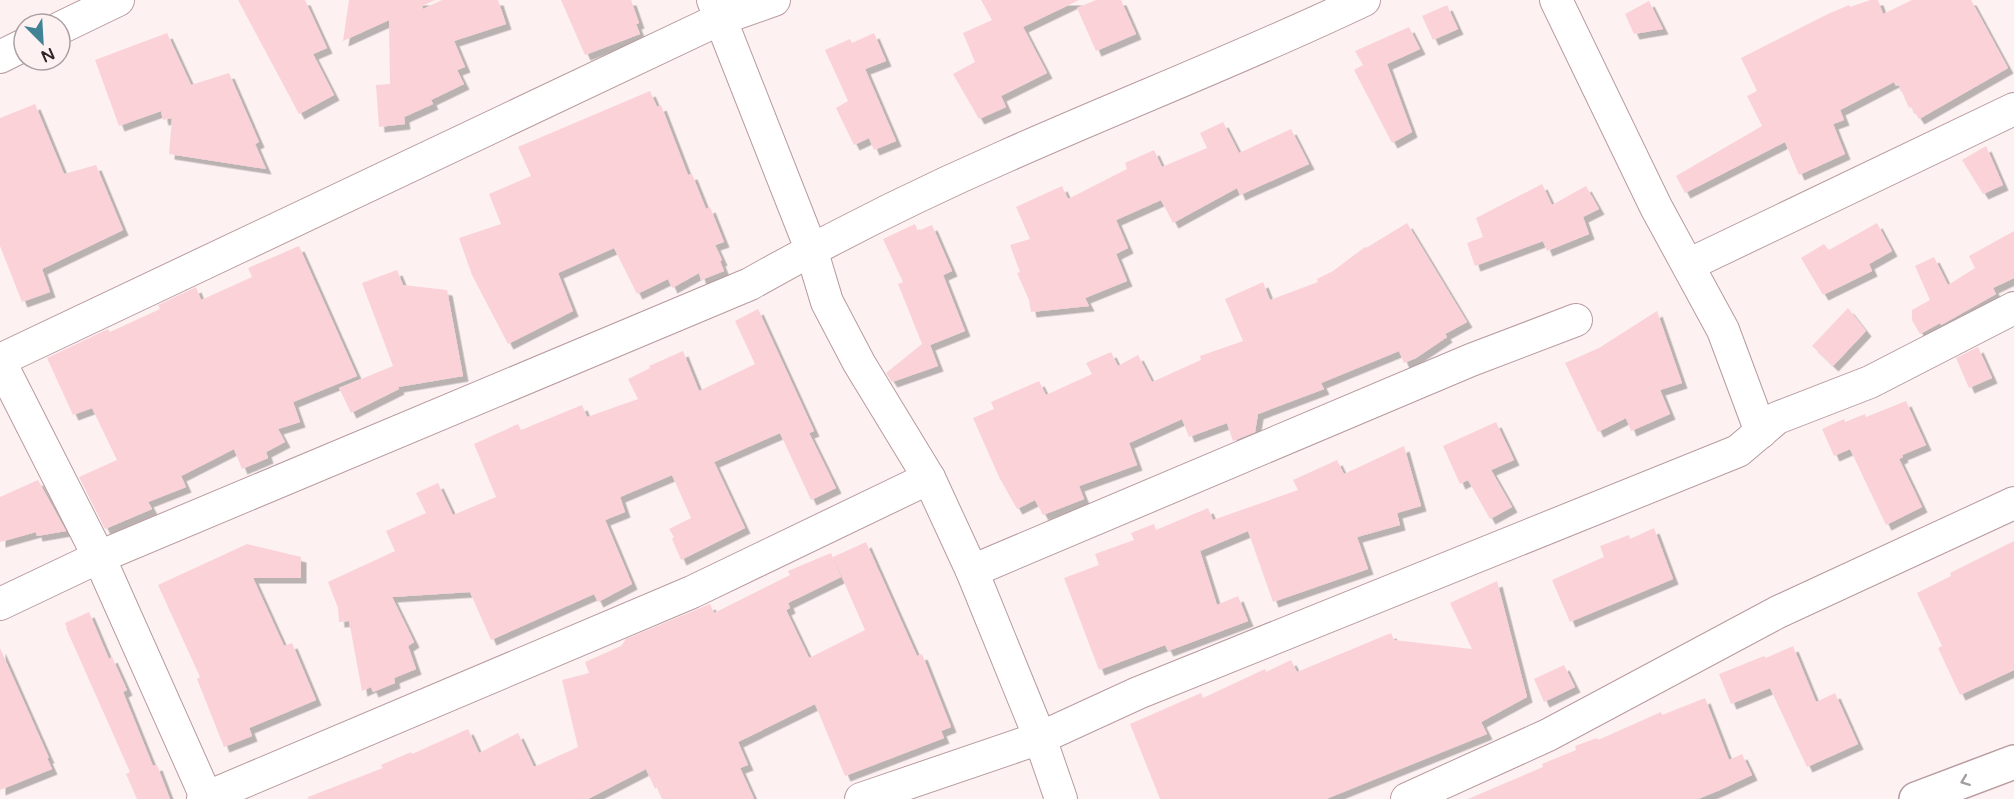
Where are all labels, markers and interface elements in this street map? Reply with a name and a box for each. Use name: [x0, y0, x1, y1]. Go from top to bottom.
north arrow: [12, 12, 72, 72]
text: N: [38, 43, 58, 67]
one-way arrow: [1960, 773, 1971, 786]

